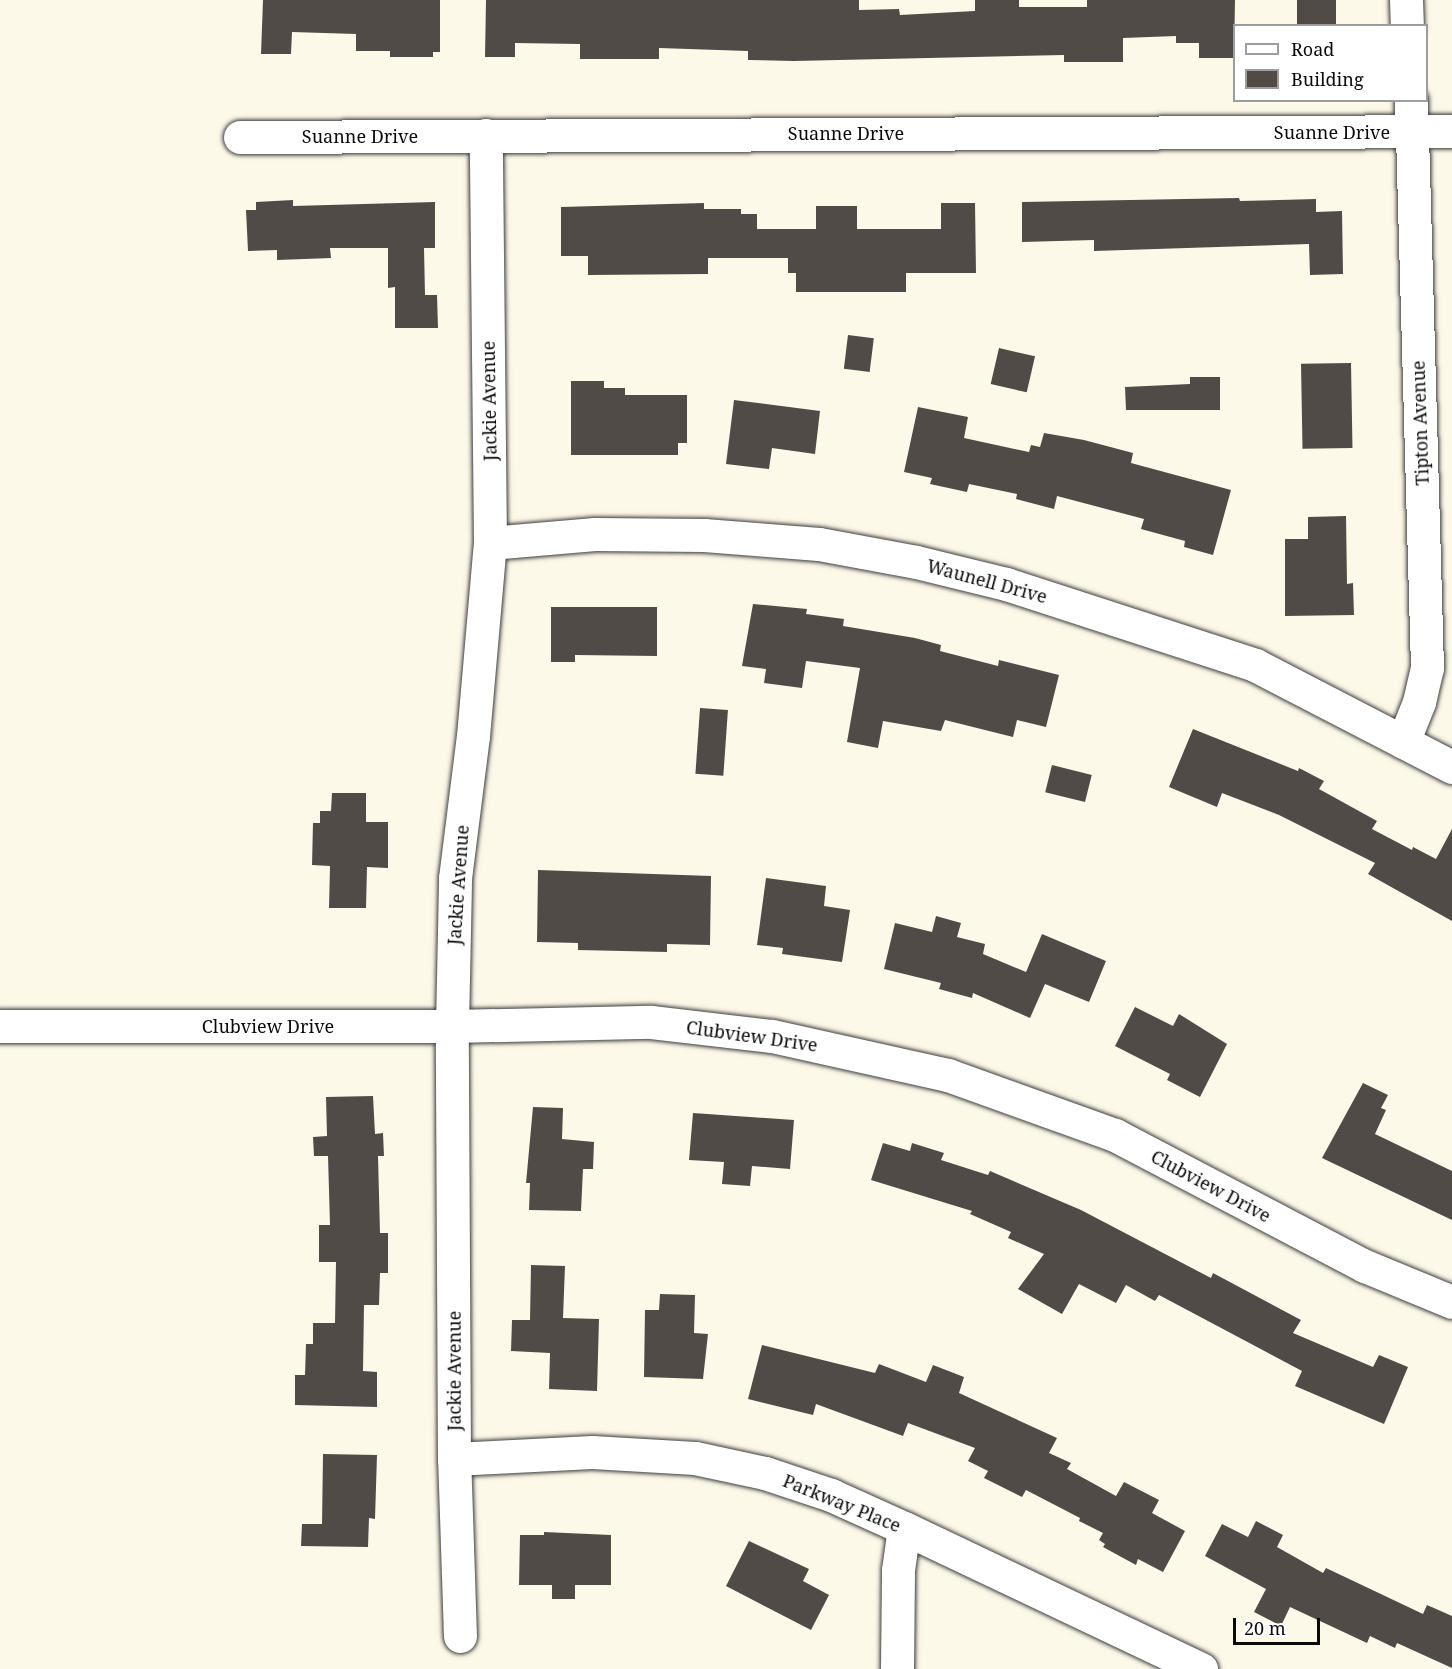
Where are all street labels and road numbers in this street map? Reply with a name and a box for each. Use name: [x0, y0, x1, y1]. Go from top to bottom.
street label: Suanne Drive: [1274, 121, 1390, 143]
street label: Suanne Drive: [788, 122, 904, 144]
street label: Suanne Drive: [302, 125, 418, 147]
street label: Jackie Avenue: [477, 341, 501, 461]
street label: Tipton Avenue: [1407, 360, 1433, 486]
street label: Waunell Drive: [925, 555, 1049, 607]
street label: Jackie Avenue: [443, 824, 473, 946]
street label: Clubview Drive: [202, 1015, 334, 1037]
street label: Clubview Drive: [685, 1016, 819, 1056]
street label: Clubview Drive: [1147, 1145, 1275, 1227]
street label: Jackie Avenue: [443, 1311, 465, 1431]
street label: Parkway Place: [780, 1470, 904, 1536]

